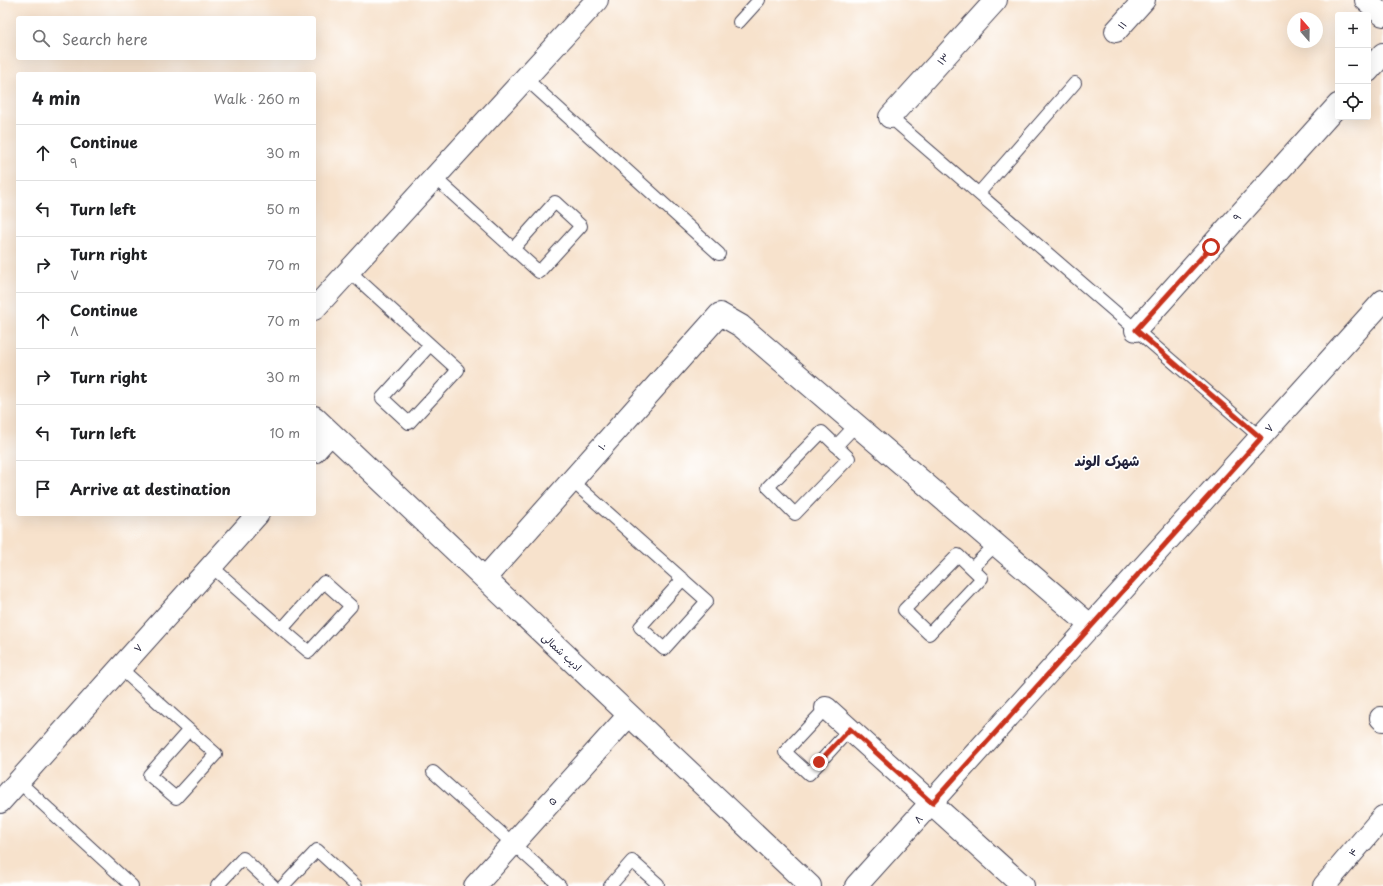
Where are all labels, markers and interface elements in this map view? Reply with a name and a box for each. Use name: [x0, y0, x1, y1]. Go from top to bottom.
north arrow: [1287, 12, 1323, 48]
map controls: [1335, 12, 1371, 120]
button: +: [1335, 12, 1371, 48]
search box: [16, 16, 316, 60]
street label: ۱۱: [1114, 17, 1130, 32]
icon: search: [30, 27, 52, 49]
text: Search here: [62, 27, 148, 50]
button: −: [1335, 48, 1371, 84]
street label: ۱۳: [933, 49, 952, 68]
button: locate: [1335, 84, 1371, 120]
text: 4 min: [32, 85, 80, 111]
text: Walk · 260 m: [214, 89, 300, 108]
text: Continue: [70, 130, 138, 153]
icon: ahead: [32, 142, 54, 164]
text: 30 m: [266, 143, 300, 162]
text: ۹: [70, 153, 78, 172]
text: Turn left: [70, 197, 136, 220]
icon: left: [32, 198, 54, 220]
text: 50 m: [266, 199, 300, 218]
street label: ۹: [1229, 209, 1244, 224]
route start: [1202, 238, 1220, 256]
text: Turn right: [70, 242, 147, 265]
icon: right: [32, 254, 54, 276]
text: 70 m: [267, 255, 300, 274]
text: ۷: [70, 265, 79, 284]
text: Continue: [70, 298, 138, 321]
icon: ahead: [32, 310, 54, 332]
text: 70 m: [267, 311, 300, 330]
text: ۸: [70, 321, 79, 340]
text: Turn right: [70, 365, 147, 388]
icon: right: [32, 366, 54, 388]
text: 30 m: [266, 367, 300, 386]
street label: ۷: [1261, 420, 1277, 435]
text: Turn left: [70, 421, 136, 444]
icon: left: [32, 422, 54, 444]
text: 10 m: [270, 423, 300, 442]
street label: ۱۰: [594, 438, 610, 453]
district label: شهرک الوند: [1075, 450, 1139, 471]
text: Arrive at destination: [70, 477, 231, 500]
icon: arrive: [32, 478, 54, 500]
street label: ادیب شمالی: [539, 629, 585, 675]
street label: ۷: [130, 640, 146, 655]
route end: [810, 753, 828, 771]
street label: ۵: [544, 793, 560, 808]
street label: ۸: [910, 811, 926, 826]
street label: ۴: [1345, 844, 1361, 859]

